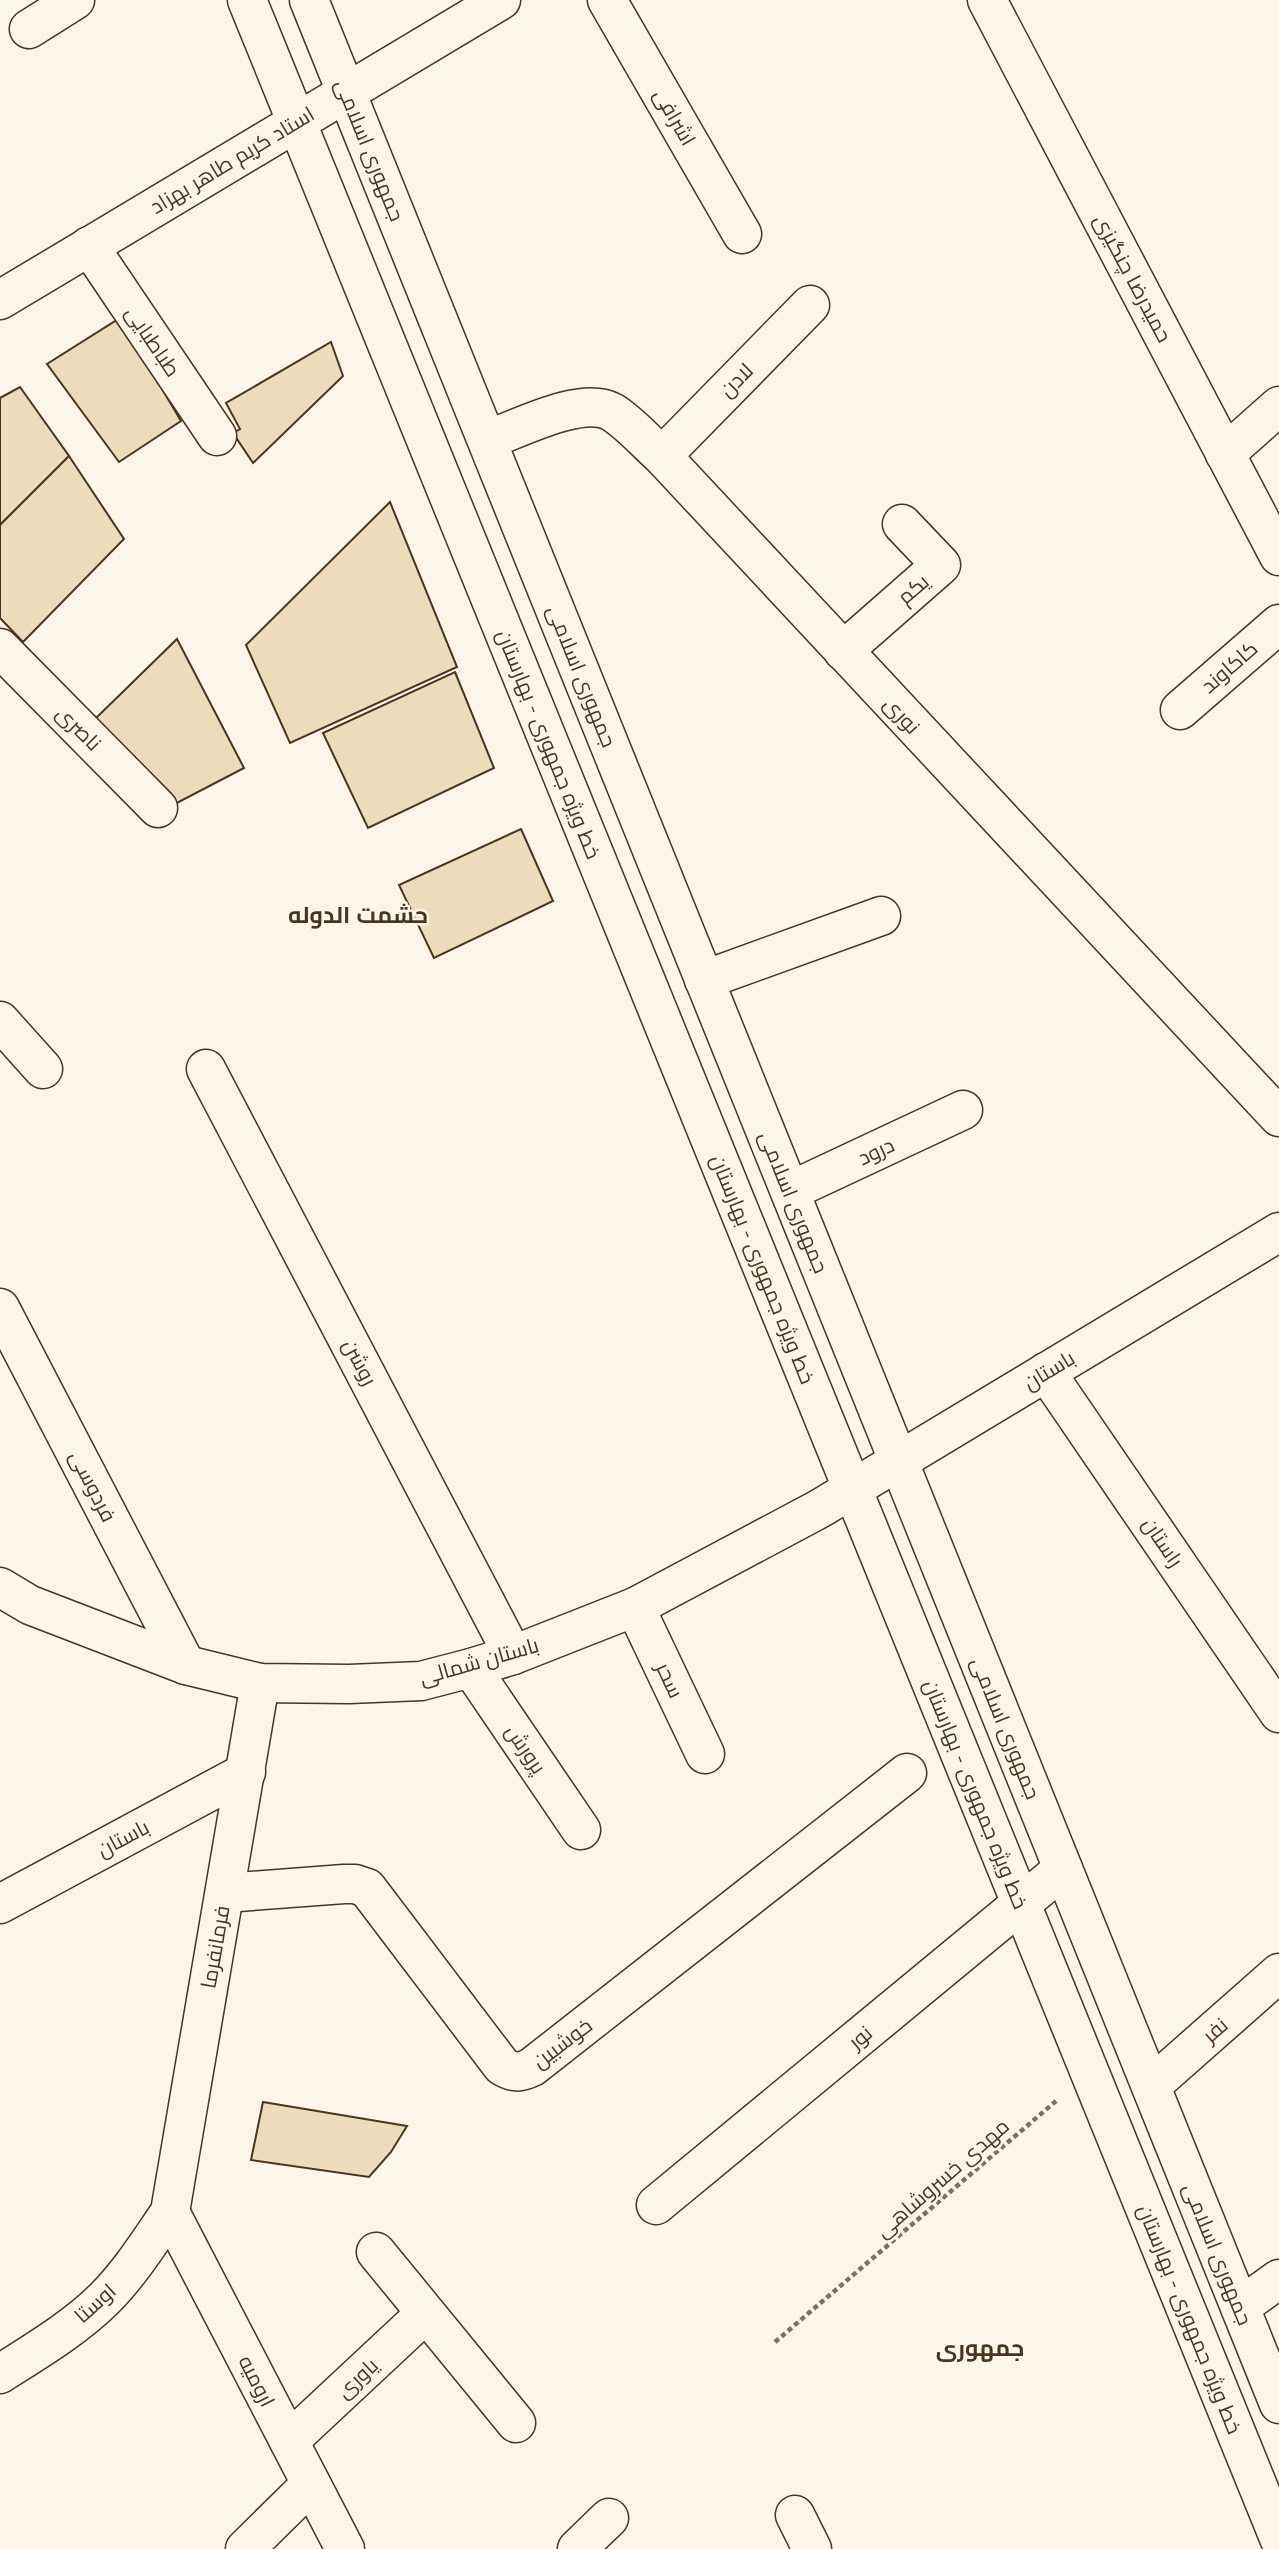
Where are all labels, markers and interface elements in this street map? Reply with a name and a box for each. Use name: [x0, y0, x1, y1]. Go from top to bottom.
street label: جمهوری اسلامی: [329, 75, 410, 225]
street label: اشرافی: [648, 84, 701, 150]
street label: استاد کریم طاهر بهزاد: [145, 101, 320, 221]
street label: حمیدرضا چنگیزی: [1087, 210, 1177, 347]
street label: طباطبایی: [119, 301, 186, 382]
street label: لادن: [714, 358, 759, 403]
street label: یکم: [892, 568, 935, 611]
street label: جمهوری اسلامی: [541, 601, 622, 751]
street label: خط ویژه جمهوری - بهارستان: [491, 626, 607, 863]
street label: کاکاوند: [1196, 636, 1262, 698]
street label: نوری: [878, 691, 925, 740]
street label: ناصری: [51, 700, 107, 756]
district label: حشمت الدوله: [288, 901, 428, 929]
street label: جمهوری اسلامی: [753, 1127, 834, 1277]
street label: درود: [854, 1132, 898, 1170]
street label: خط ویژه جمهوری - بهارستان: [705, 1151, 821, 1388]
street label: روشن: [337, 1335, 382, 1390]
street label: باستان: [1019, 1345, 1080, 1396]
street label: فردوسی: [64, 1446, 122, 1526]
street label: راستان: [1136, 1512, 1189, 1572]
street label: باستان شمالی: [416, 1632, 542, 1691]
street label: جمهوری اسلامی: [965, 1653, 1046, 1803]
street label: سحر: [651, 1657, 689, 1702]
street label: خط ویژه جمهوری - بهارستان: [918, 1676, 1034, 1913]
street label: پرورش: [499, 1719, 552, 1780]
street label: باستان: [93, 1814, 154, 1863]
street label: فرمانفرما: [195, 1904, 235, 1990]
street label: خوشبین: [527, 2012, 597, 2074]
street label: نفر: [1196, 2012, 1233, 2048]
street label: نور: [842, 2020, 877, 2055]
street label: مهدی خسروشاهی: [870, 2113, 1015, 2244]
street label: جمهوری اسلامی: [1177, 2179, 1258, 2329]
street label: خط ویژه جمهوری - بهارستان: [1132, 2201, 1248, 2438]
street label: اوستا: [69, 2278, 121, 2328]
district label: جمهوری: [936, 2334, 1024, 2362]
street label: ارومیه: [234, 2351, 280, 2411]
street label: یاوری: [331, 2352, 384, 2404]

